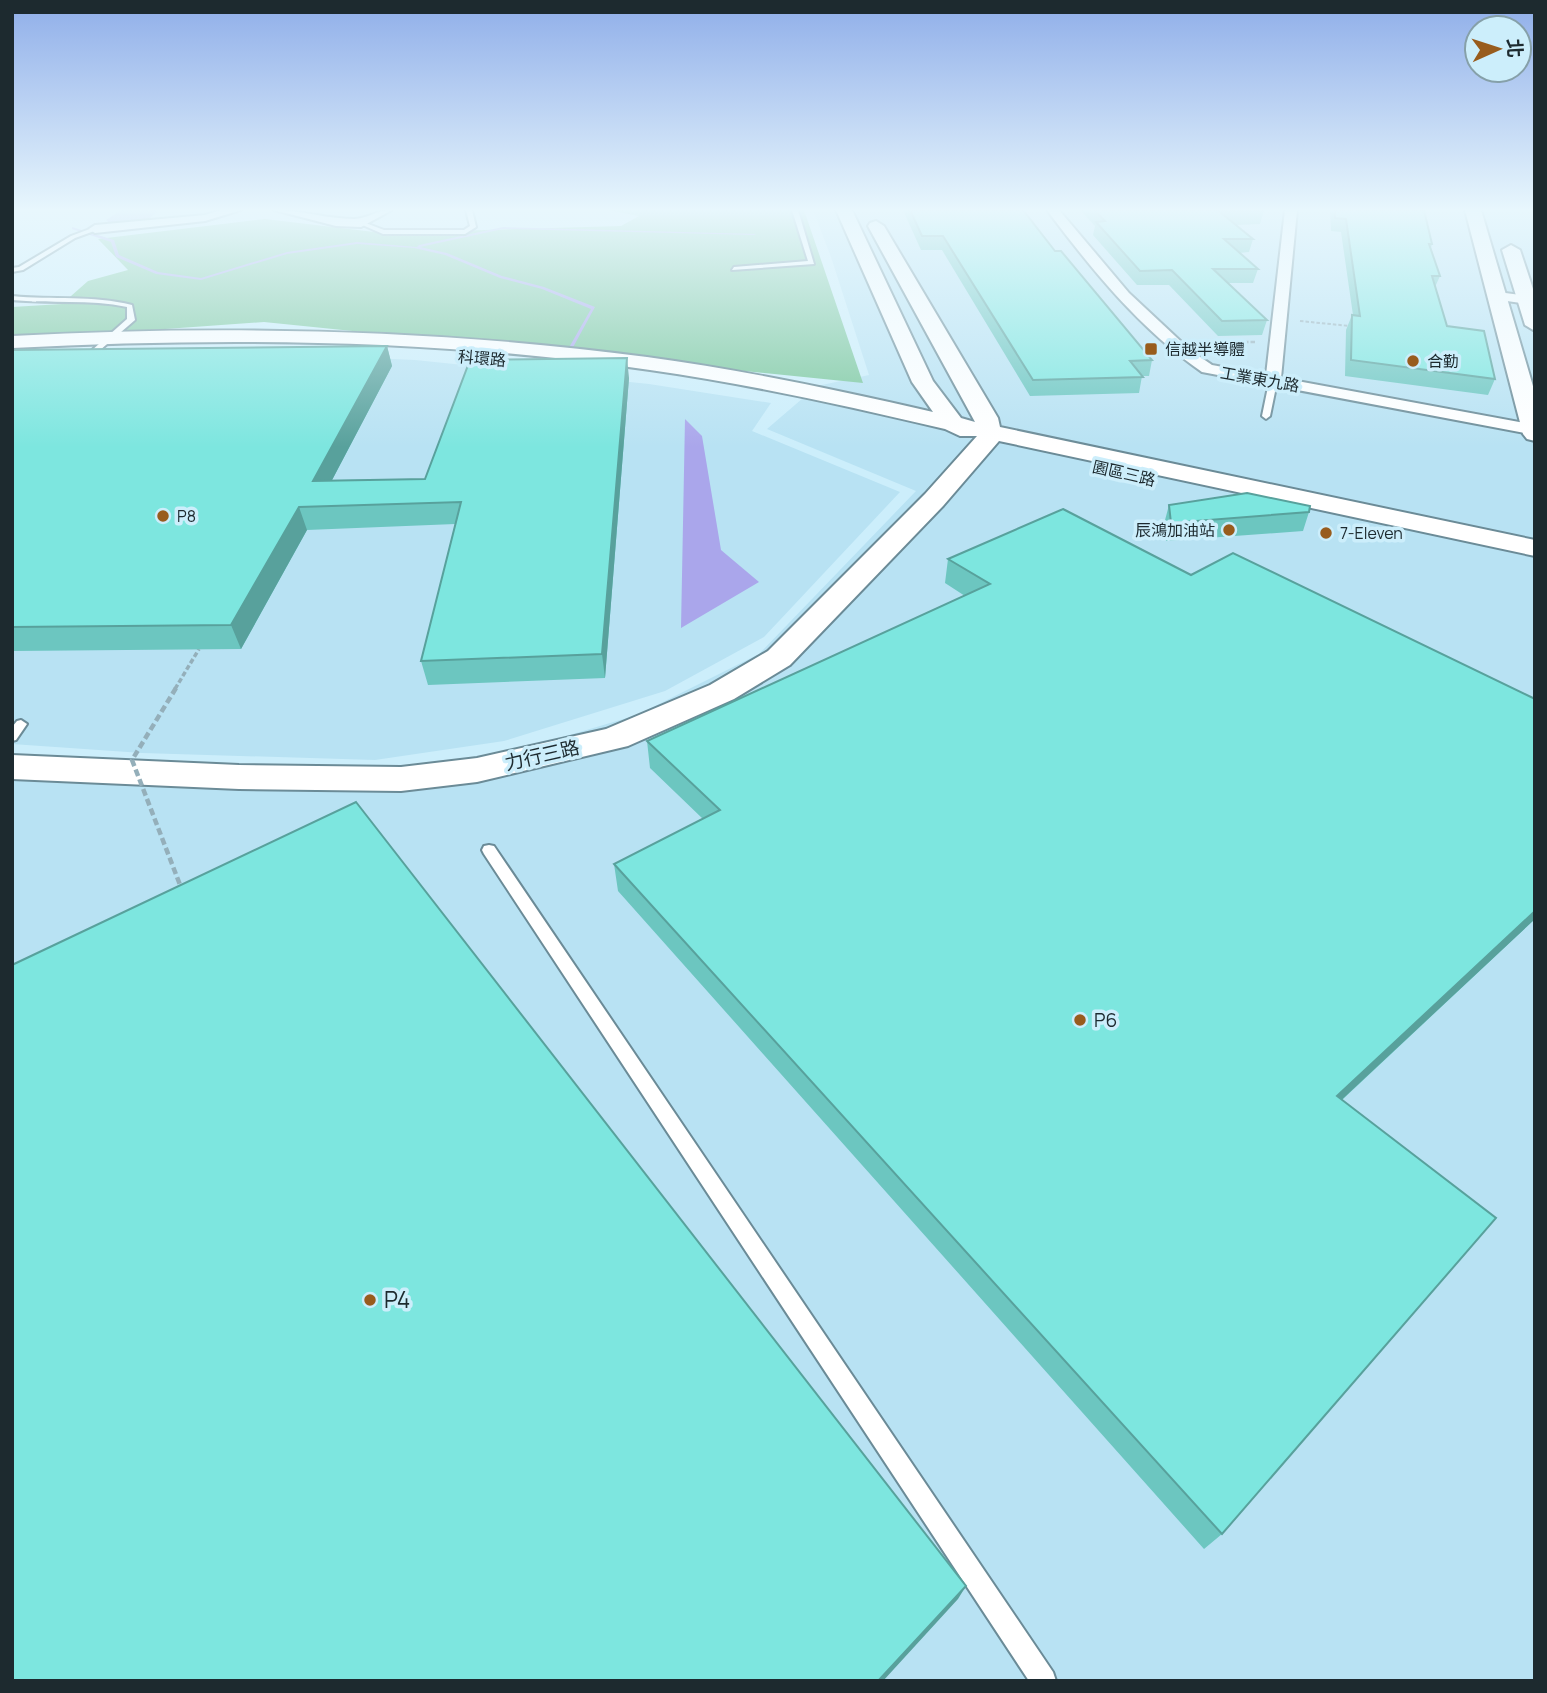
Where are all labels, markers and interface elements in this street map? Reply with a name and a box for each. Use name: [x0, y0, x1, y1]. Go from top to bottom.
north arrow: [1463, 14, 1533, 84]
text: 北: [1501, 38, 1528, 58]
place label: 信越半導體: [1165, 338, 1245, 360]
marker: 信越半導體: [1143, 341, 1159, 357]
street label: 科環路: [457, 345, 507, 371]
place label: 合勤: [1427, 350, 1459, 372]
marker: 合勤: [1405, 353, 1421, 369]
street label: 工業東九路: [1219, 361, 1301, 397]
street label: 園區三路: [1090, 455, 1158, 491]
place label: P8: [177, 505, 196, 527]
marker: P8: [155, 508, 171, 524]
place label: 辰鴻加油站: [1135, 519, 1215, 541]
marker: 辰鴻加油站: [1221, 522, 1237, 538]
place label: 7-Eleven: [1340, 522, 1403, 544]
marker: 7-Eleven: [1318, 525, 1334, 541]
street label: 力行三路: [502, 734, 582, 776]
place label: P6: [1094, 1007, 1117, 1033]
marker: P6: [1072, 1012, 1088, 1028]
place label: P4: [384, 1283, 410, 1315]
marker: P4: [362, 1292, 378, 1308]

